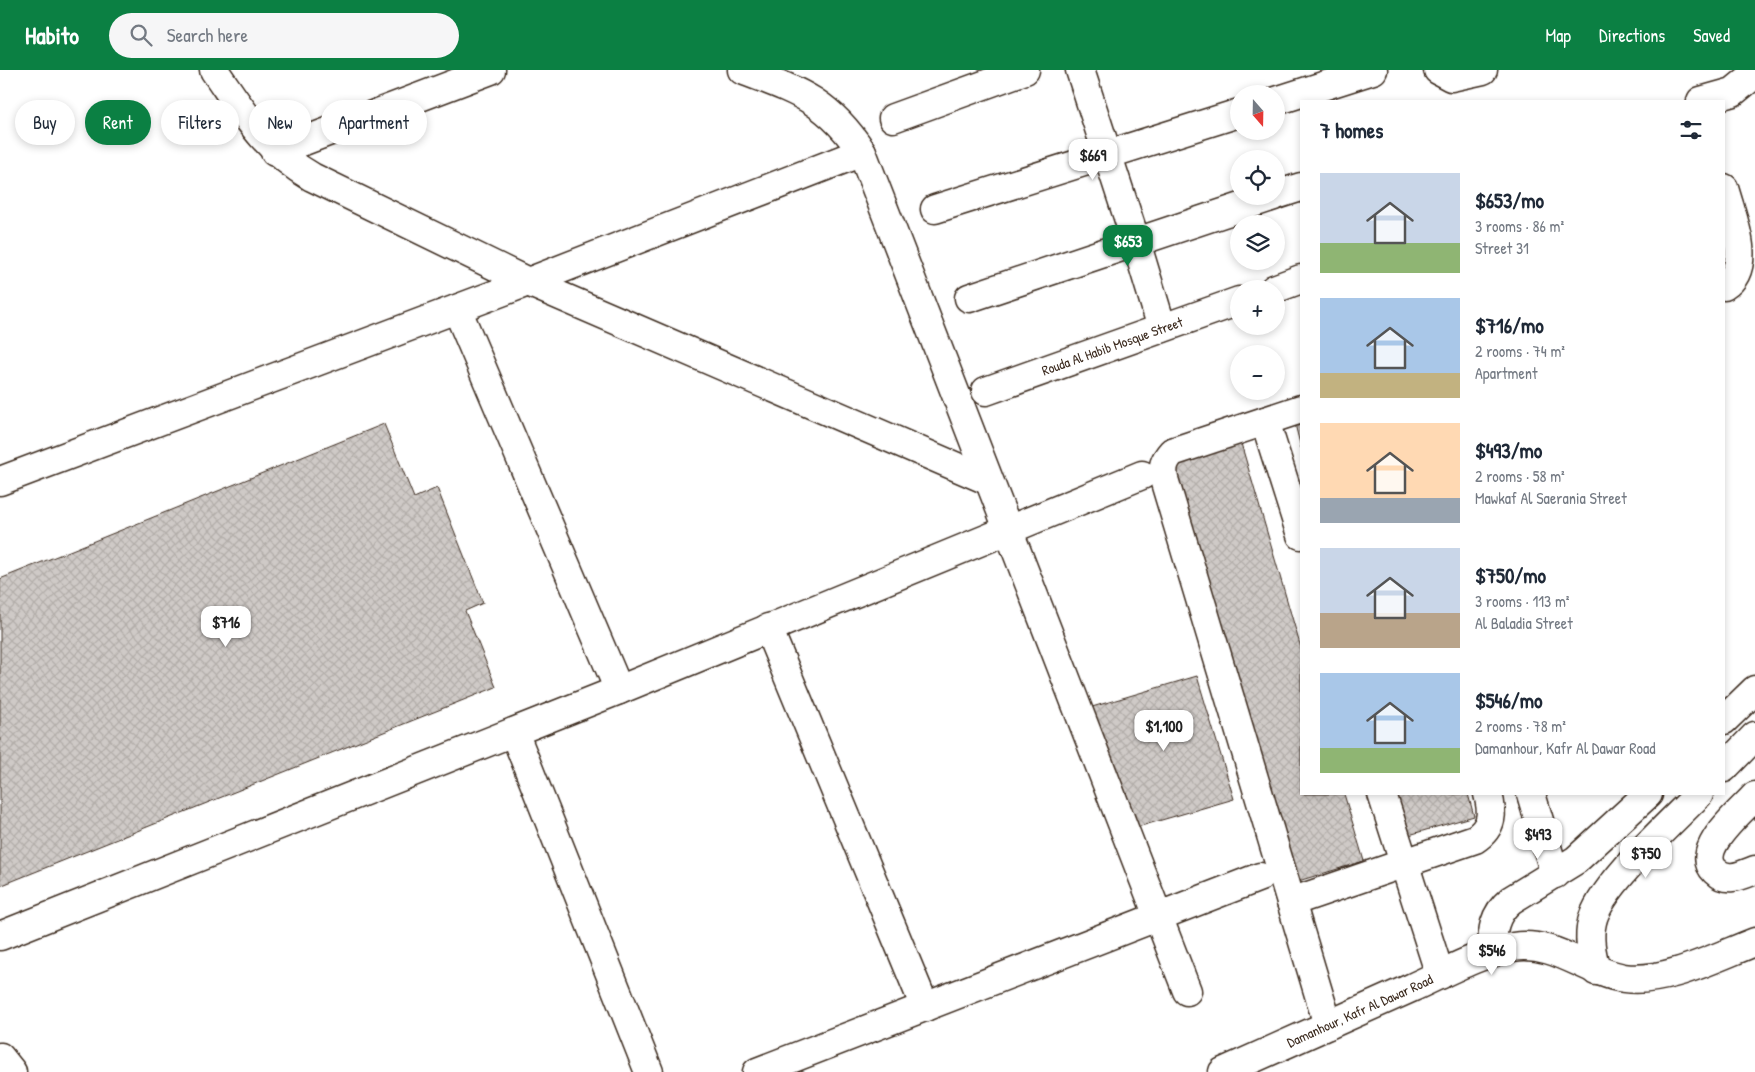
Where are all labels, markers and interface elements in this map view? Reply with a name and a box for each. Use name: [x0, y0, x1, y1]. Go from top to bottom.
search box: [109, 13, 459, 58]
text: Habito: [25, 19, 79, 51]
icon: search: [127, 21, 155, 49]
text: Search here: [167, 22, 248, 48]
text: Map: [1546, 23, 1571, 48]
text: Directions: [1599, 23, 1665, 48]
text: Saved: [1693, 23, 1730, 48]
north arrow: [1230, 85, 1285, 140]
map controls: [1230, 85, 1285, 400]
chip: Buy: [15, 100, 75, 145]
chip: Rent: [85, 100, 151, 145]
chip: Filters: [161, 100, 239, 145]
chip: New: [249, 100, 311, 145]
chip: Apartment: [321, 100, 427, 145]
text: 7 homes: [1320, 116, 1383, 145]
icon: filters: [1677, 116, 1705, 144]
pin: $669: [1063, 138, 1123, 181]
text: $669: [1080, 144, 1106, 166]
button: locate: [1230, 150, 1285, 205]
text: $653/mo: [1475, 186, 1544, 215]
icon: home: [1360, 193, 1420, 253]
button: layers: [1230, 215, 1285, 270]
text: 3 rooms · 86 m²: [1475, 215, 1564, 237]
pin: $653: [1098, 224, 1158, 267]
text: $653: [1114, 230, 1142, 252]
text: Street 31: [1475, 237, 1529, 259]
button: +: [1230, 280, 1285, 335]
text: $716/mo: [1475, 311, 1544, 340]
street label: Rouda Al Habib Mosque Street: [1039, 312, 1185, 379]
icon: home: [1360, 318, 1420, 378]
text: 2 rooms · 74 m²: [1475, 340, 1565, 362]
button: −: [1230, 345, 1285, 400]
text: Apartment: [1475, 362, 1538, 384]
text: $493/mo: [1475, 436, 1542, 465]
icon: home: [1360, 443, 1420, 503]
text: 2 rooms · 58 m²: [1475, 465, 1565, 487]
text: Mawkaf Al Saerania Street: [1475, 487, 1627, 509]
text: $750/mo: [1475, 561, 1546, 590]
icon: home: [1360, 568, 1420, 628]
text: 3 rooms · 113 m²: [1475, 590, 1570, 612]
pin: $716: [196, 606, 256, 648]
text: $716: [212, 611, 240, 633]
text: Al Baladia Street: [1475, 612, 1573, 634]
text: $546/mo: [1475, 686, 1542, 715]
icon: home: [1360, 693, 1420, 753]
pin: $1,100: [1123, 710, 1205, 752]
text: $1,100: [1145, 715, 1183, 737]
text: 2 rooms · 78 m²: [1475, 715, 1566, 737]
text: Damanhour, Kafr Al Dawar Road: [1475, 737, 1655, 759]
pin: $493: [1508, 818, 1568, 860]
text: $493: [1524, 823, 1552, 845]
pin: $750: [1616, 836, 1676, 879]
text: $750: [1631, 842, 1661, 864]
pin: $546: [1462, 934, 1522, 976]
text: $546: [1478, 939, 1506, 961]
street label: Damanhour, Kafr Al Dawar Road: [1284, 969, 1436, 1051]

